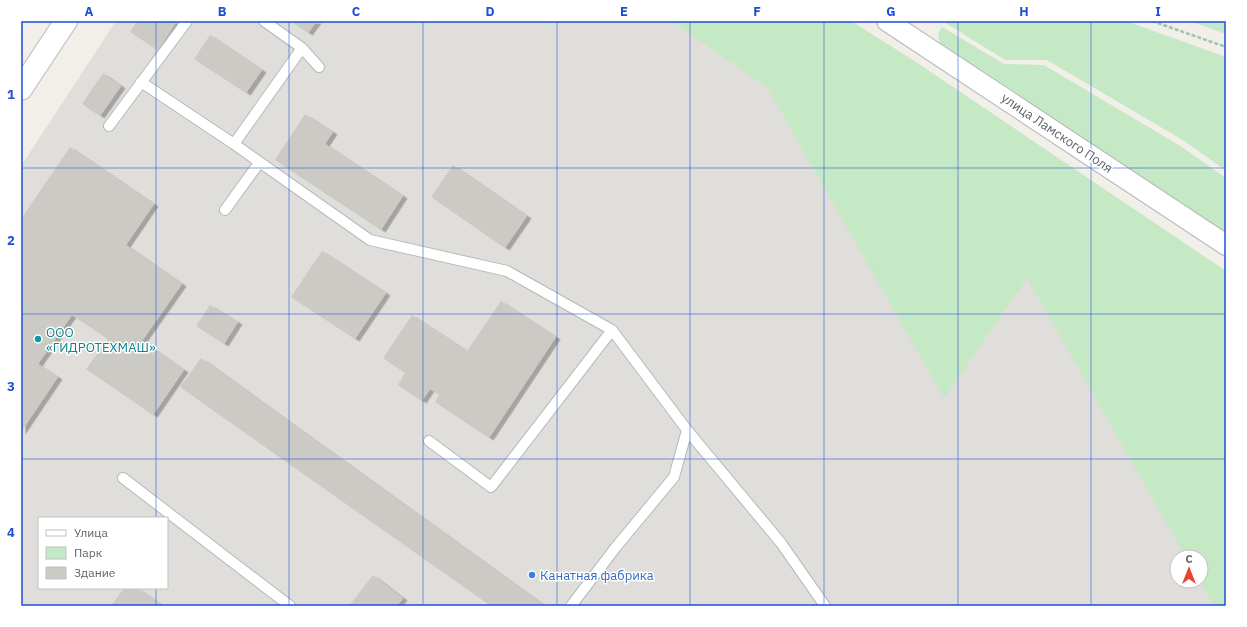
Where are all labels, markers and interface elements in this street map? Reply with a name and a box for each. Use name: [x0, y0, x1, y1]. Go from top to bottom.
text: A: [85, 3, 94, 20]
text: B: [218, 3, 227, 20]
text: C: [352, 3, 361, 20]
text: D: [485, 3, 495, 20]
text: E: [620, 3, 628, 20]
text: F: [753, 3, 761, 20]
text: G: [886, 3, 896, 20]
text: H: [1019, 3, 1029, 20]
text: I: [1155, 3, 1161, 20]
text: 1: [7, 86, 15, 103]
street label: улица Ламского Поля: [998, 89, 1116, 177]
text: 2: [7, 232, 15, 249]
place label: ООО «ГИДРОТЕХМАШ»: [46, 324, 156, 356]
marker: ООО «ГИДРОТЕХМАШ»: [33, 334, 43, 344]
text: 3: [7, 378, 15, 395]
legend: [38, 517, 168, 589]
text: 4: [7, 524, 15, 541]
text: Улица: [74, 525, 108, 540]
text: Парк: [74, 545, 103, 560]
north arrow: [1169, 549, 1209, 589]
text: С: [1185, 552, 1193, 566]
text: Здание: [74, 565, 116, 580]
place label: Канатная фабрика: [540, 567, 654, 584]
marker: Канатная фабрика: [527, 570, 537, 580]

